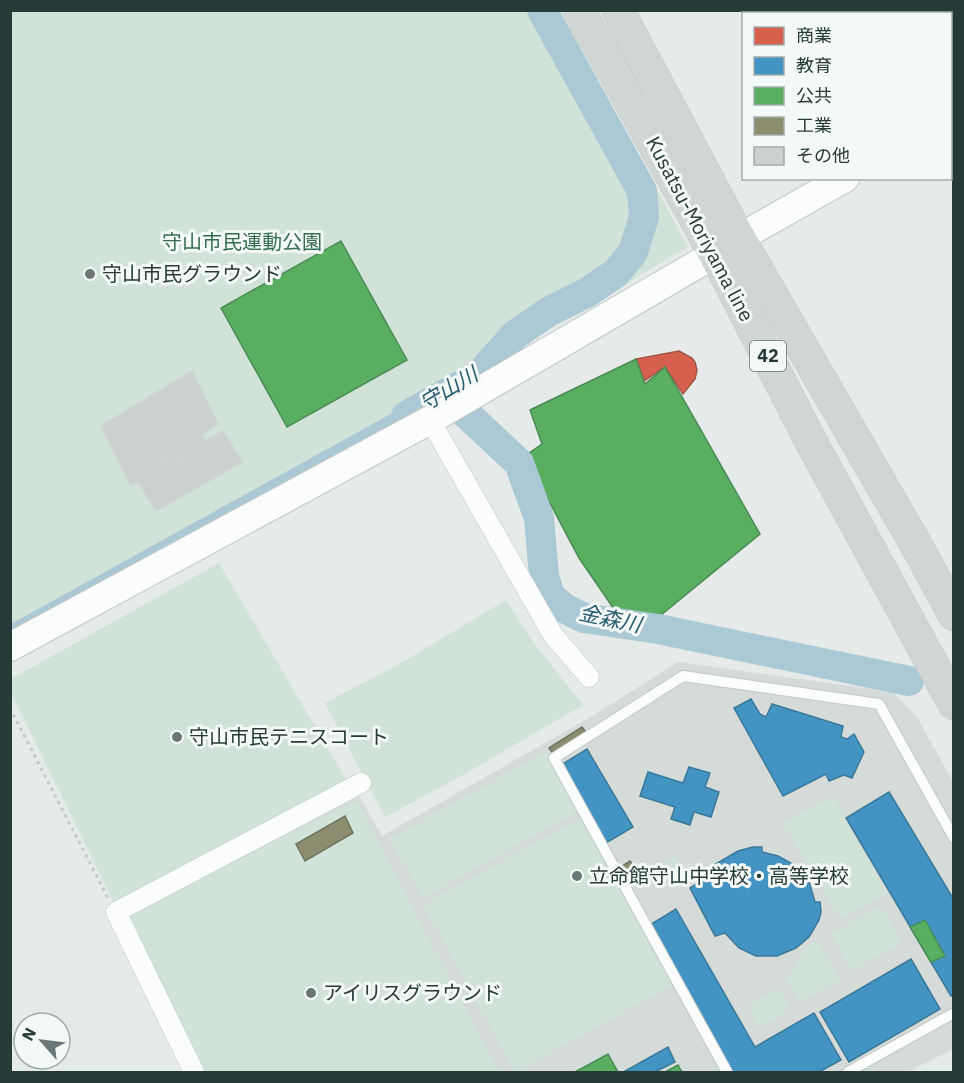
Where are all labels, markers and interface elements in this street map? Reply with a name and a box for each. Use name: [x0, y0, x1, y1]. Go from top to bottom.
legend: [742, 12, 952, 180]
text: 商業: [796, 24, 832, 47]
text: 教育: [796, 54, 832, 77]
text: 公共: [796, 84, 832, 107]
text: 工業: [796, 114, 832, 137]
street label: Kusatsu-Moriyama line: [640, 131, 761, 326]
text: その他: [796, 144, 850, 167]
park label: 守山市民運動公園: [162, 228, 322, 255]
place label: 守山市民グラウンド: [102, 260, 282, 287]
marker: 守山市民グラウンド: [83, 267, 97, 281]
road number: 42: [750, 341, 786, 371]
water label: 守山川: [414, 359, 484, 416]
water label: 金森川: [576, 598, 646, 639]
place label: 守山市民テニスコート: [189, 723, 389, 750]
marker: 守山市民テニスコート: [170, 730, 184, 744]
place label: 立命館守山中学校・高等学校: [589, 862, 849, 889]
marker: 立命館守山中学校・高等学校: [570, 869, 584, 883]
place label: アイリスグラウンド: [323, 979, 502, 1006]
marker: アイリスグラウンド: [304, 986, 318, 1000]
north arrow: [12, 1011, 72, 1071]
text: N: [17, 1024, 40, 1044]

